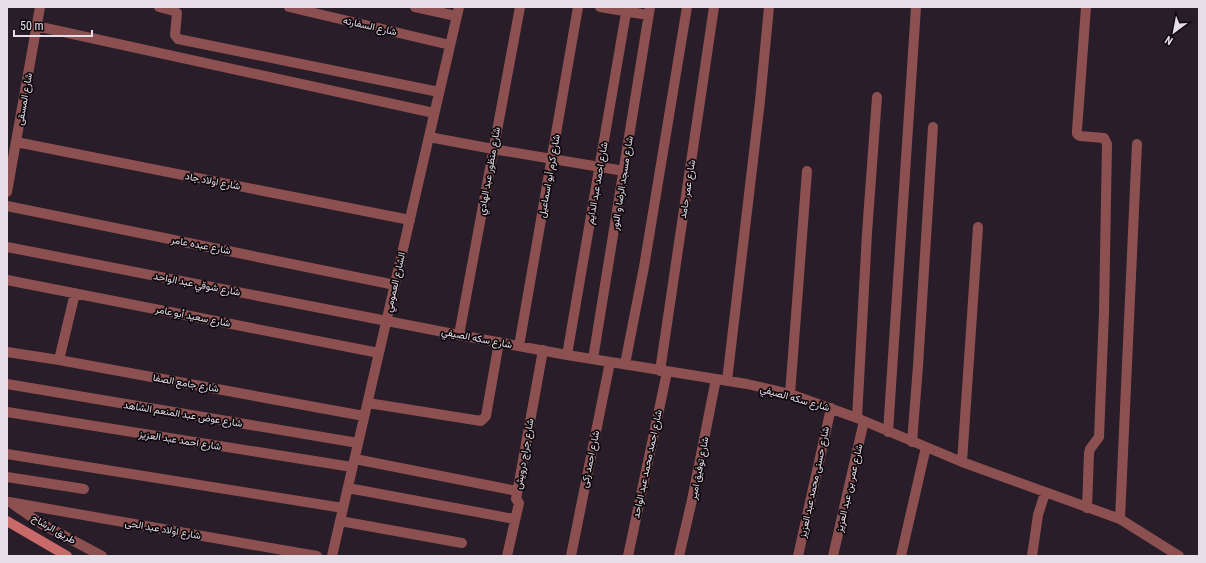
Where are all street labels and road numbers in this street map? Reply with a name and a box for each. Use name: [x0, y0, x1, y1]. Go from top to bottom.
street label: شارع السفارته: [342, 14, 398, 39]
street label: شارع المسقى: [14, 72, 35, 126]
street label: شارع منظور عبد الهادي: [476, 126, 505, 216]
street label: شارع كرم أبو اسماعيل: [536, 133, 563, 219]
street label: شارع مسجد الرضا و النور: [609, 135, 636, 232]
street label: شارع احمد عبد الدايم: [584, 141, 611, 225]
street label: شارع عمر حامد: [677, 159, 698, 219]
street label: شارع اولاد جاد: [184, 170, 242, 193]
street label: شارع عبده عامر: [169, 234, 232, 257]
street label: الشارع العمومي: [383, 251, 410, 314]
street label: شارع شوقي عبد الواحد: [152, 270, 242, 301]
street label: شارع سعيد أبو عامر: [153, 303, 232, 330]
street label: شارع سكه الصيفي: [440, 326, 513, 353]
street label: شارع جامع الصفا: [152, 372, 220, 395]
street label: شارع سكه الصيفي: [758, 383, 831, 416]
street label: شارع عوض عبد المنعم الشاهد: [123, 399, 243, 430]
street label: شارع احمد محمد عبد الواحد: [630, 409, 665, 519]
street label: شارع جراج درويش: [512, 418, 537, 490]
street label: شارع حسنى محمد عبد العزيز: [797, 425, 832, 540]
street label: شارع احمد عبد العزيز: [137, 428, 222, 453]
street label: شارع احمد زكى: [579, 429, 602, 489]
street label: شارع توفيق امير: [687, 436, 711, 501]
street label: شارع عمر بن عبد العزيز: [833, 443, 866, 534]
street label: طريق الرشاح: [30, 512, 78, 547]
street label: شارع اولاد عبد الحى: [124, 517, 202, 542]

